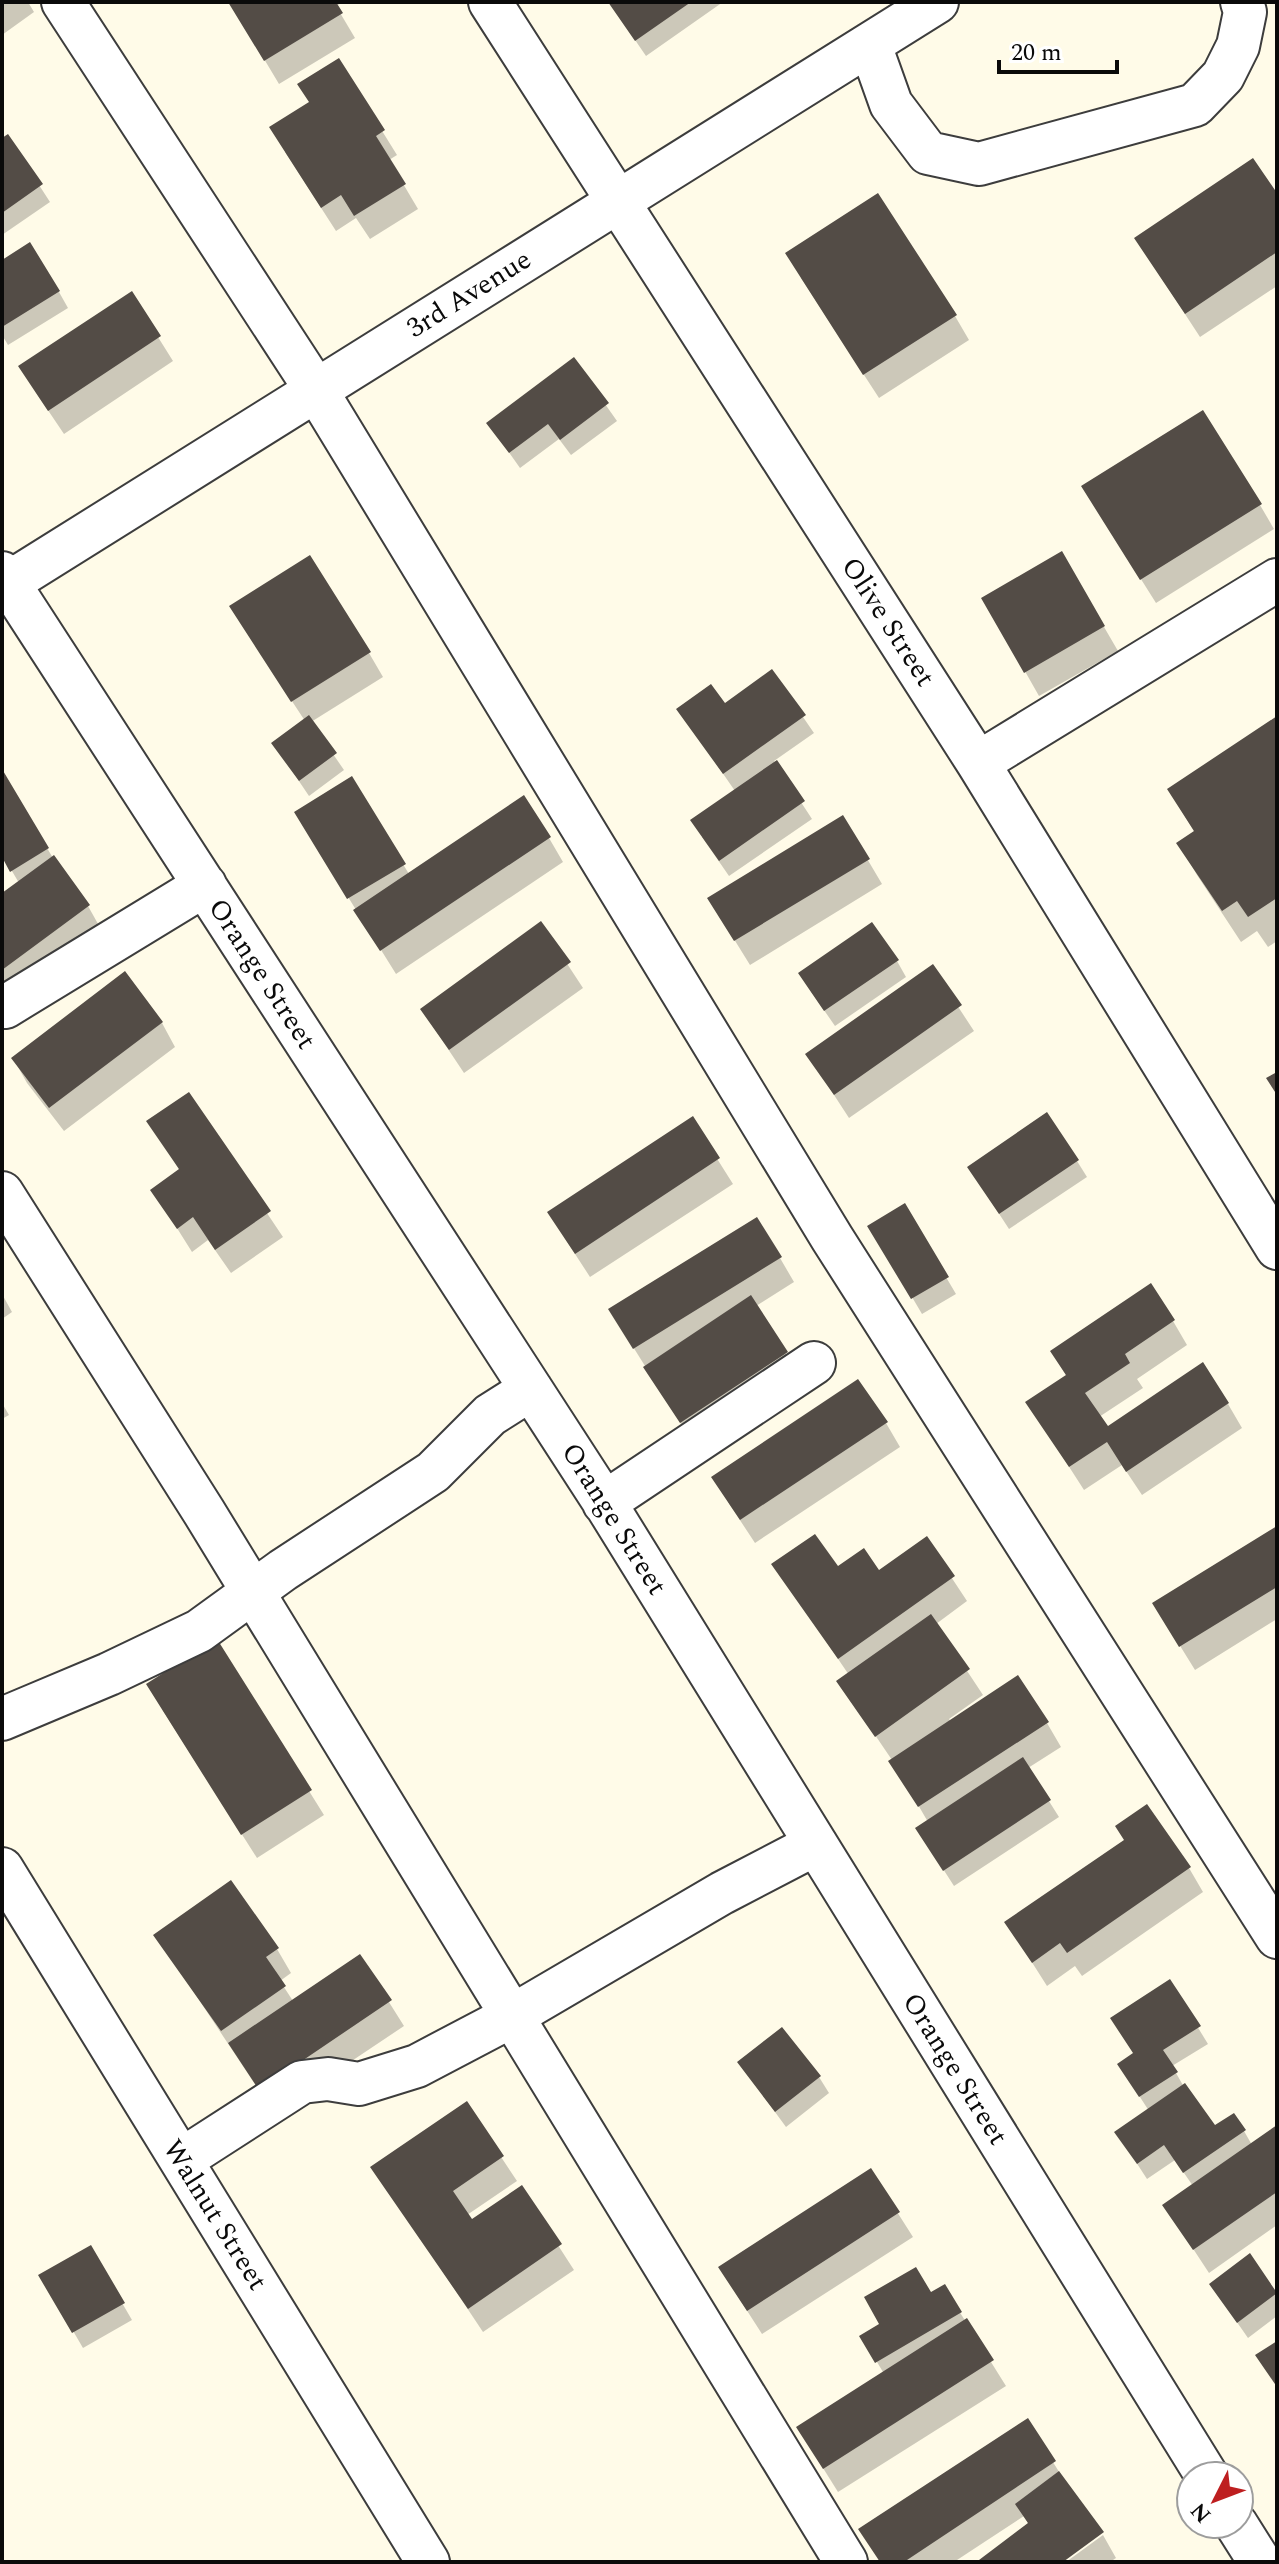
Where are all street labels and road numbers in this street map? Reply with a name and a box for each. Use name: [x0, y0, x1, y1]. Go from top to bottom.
street label: 3rd Avenue: [398, 239, 540, 349]
street label: Olive Street: [830, 549, 946, 695]
street label: Orange Street: [197, 890, 327, 1058]
street label: Orange Street: [550, 1434, 678, 1604]
street label: Orange Street: [891, 1984, 1019, 2154]
street label: Walnut Street: [151, 2131, 279, 2299]

